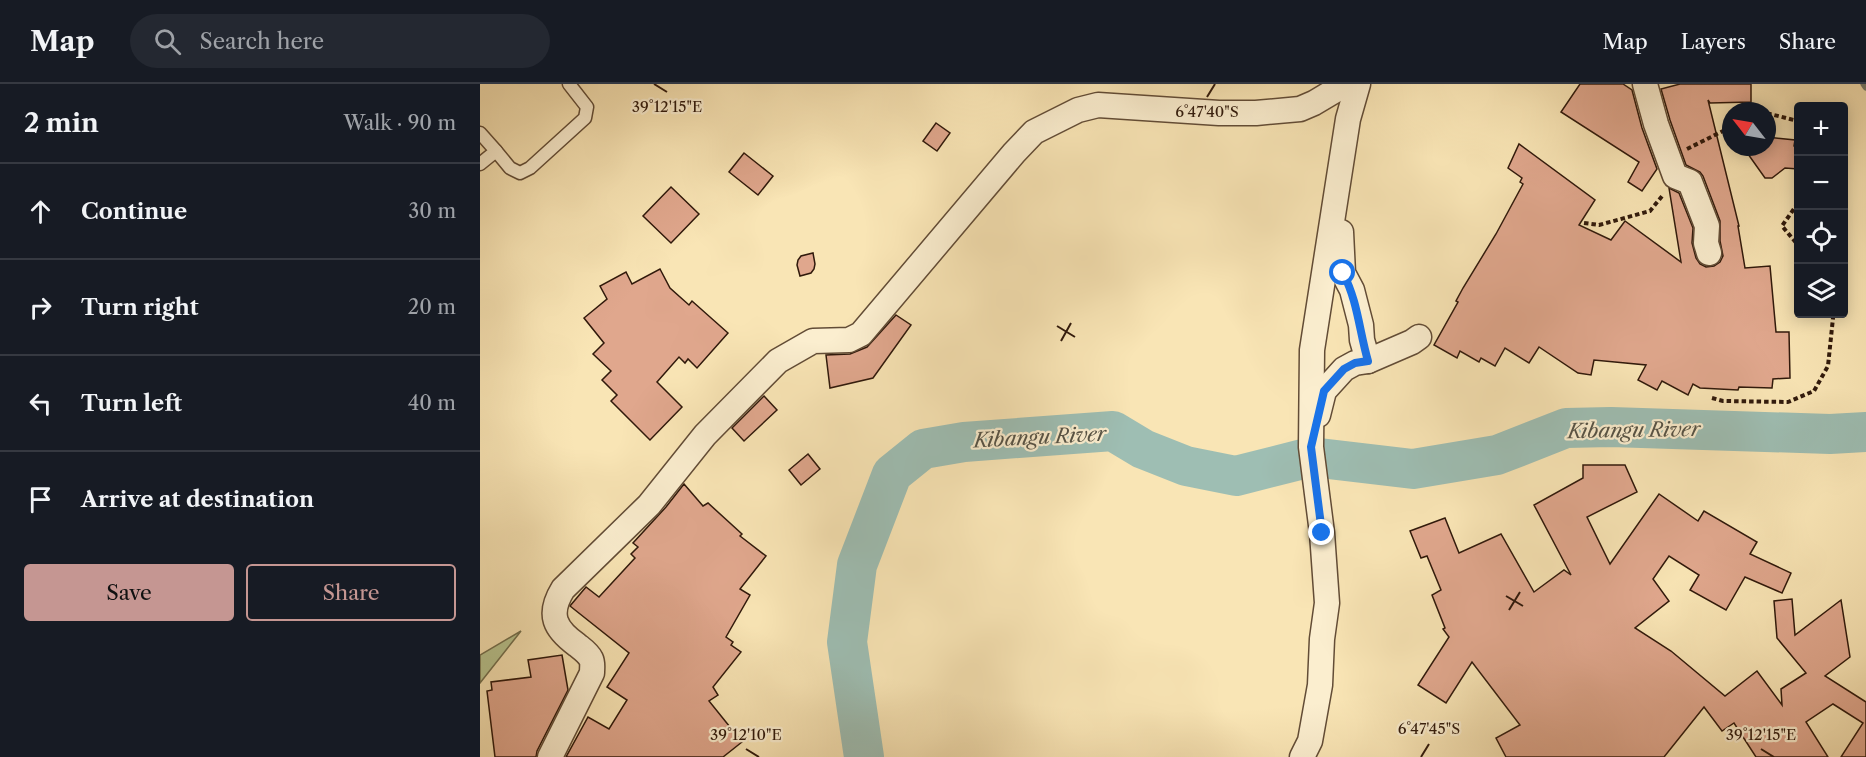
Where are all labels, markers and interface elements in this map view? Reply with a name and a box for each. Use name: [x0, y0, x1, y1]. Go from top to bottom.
search box: [130, 14, 550, 68]
text: Map: [30, 24, 94, 58]
icon: search: [151, 25, 184, 58]
text: Search here: [199, 28, 324, 55]
text: Map: [1603, 29, 1648, 54]
text: Layers: [1681, 29, 1746, 54]
text: Share: [1779, 29, 1836, 54]
text: 39°12'15"E: [632, 97, 702, 116]
text: 6°47'40"S: [1175, 102, 1239, 121]
north arrow: [1722, 102, 1776, 156]
map controls: [1794, 102, 1848, 318]
button: +: [1794, 102, 1848, 156]
text: 2 min: [24, 107, 99, 139]
text: Walk · 90 m: [344, 111, 456, 135]
button: −: [1794, 156, 1848, 210]
icon: ahead: [24, 195, 57, 228]
text: Continue: [81, 198, 187, 225]
text: 30 m: [408, 199, 456, 223]
button: locate: [1794, 210, 1848, 264]
route start: [1329, 259, 1355, 285]
button: layers: [1794, 264, 1848, 318]
icon: right: [24, 291, 57, 324]
text: Turn right: [81, 294, 199, 321]
text: 20 m: [408, 295, 456, 319]
icon: left: [24, 387, 57, 420]
text: Turn left: [81, 390, 182, 417]
text: 40 m: [408, 391, 456, 415]
water label: Kibangu River: [1565, 417, 1702, 443]
water label: Kibangu River: [971, 421, 1109, 453]
icon: arrive: [24, 483, 57, 516]
text: Arrive at destination: [81, 486, 314, 513]
route end: [1308, 519, 1334, 545]
button: Save: [24, 564, 234, 621]
button: Share: [246, 564, 456, 621]
text: 6°47'45"S: [1398, 719, 1460, 738]
text: 39°12'10"E: [710, 725, 782, 744]
text: 39°12'15"E: [1726, 725, 1796, 744]

